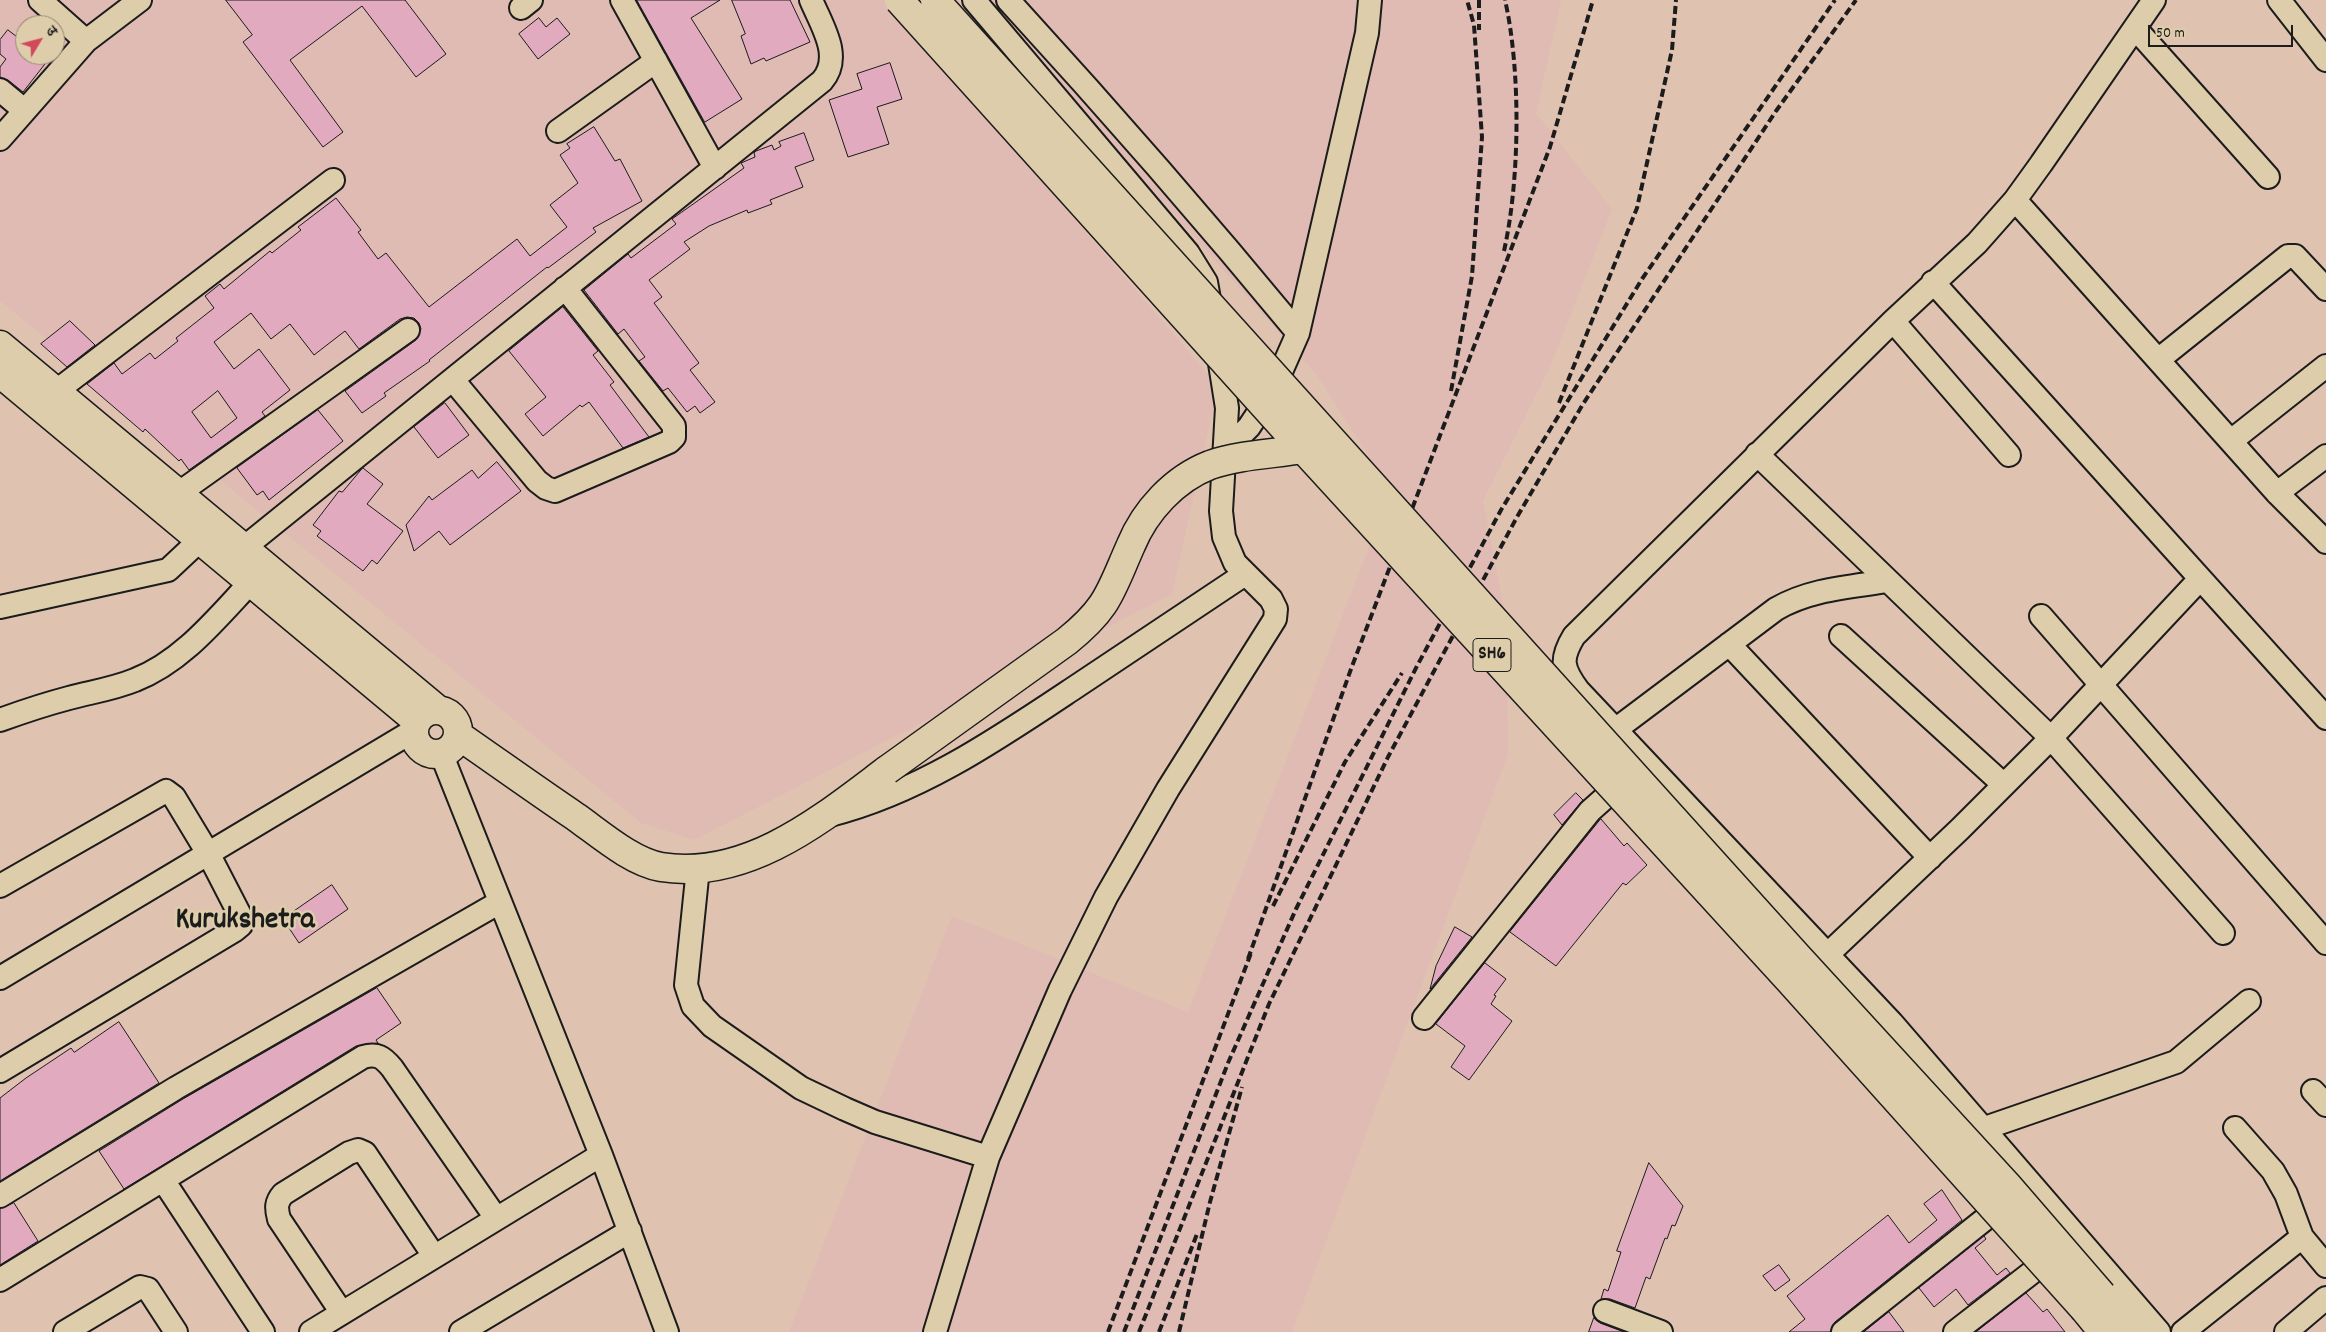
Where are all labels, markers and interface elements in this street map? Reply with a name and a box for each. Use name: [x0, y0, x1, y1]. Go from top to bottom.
north arrow: [15, 15, 65, 65]
scale bar: [2151, 15, 2296, 47]
text: उ: [41, 22, 62, 41]
text: 50 m: [2156, 23, 2185, 45]
road number: SH6: [1473, 638, 1511, 672]
district label: Kurukshetra: [176, 905, 314, 941]

